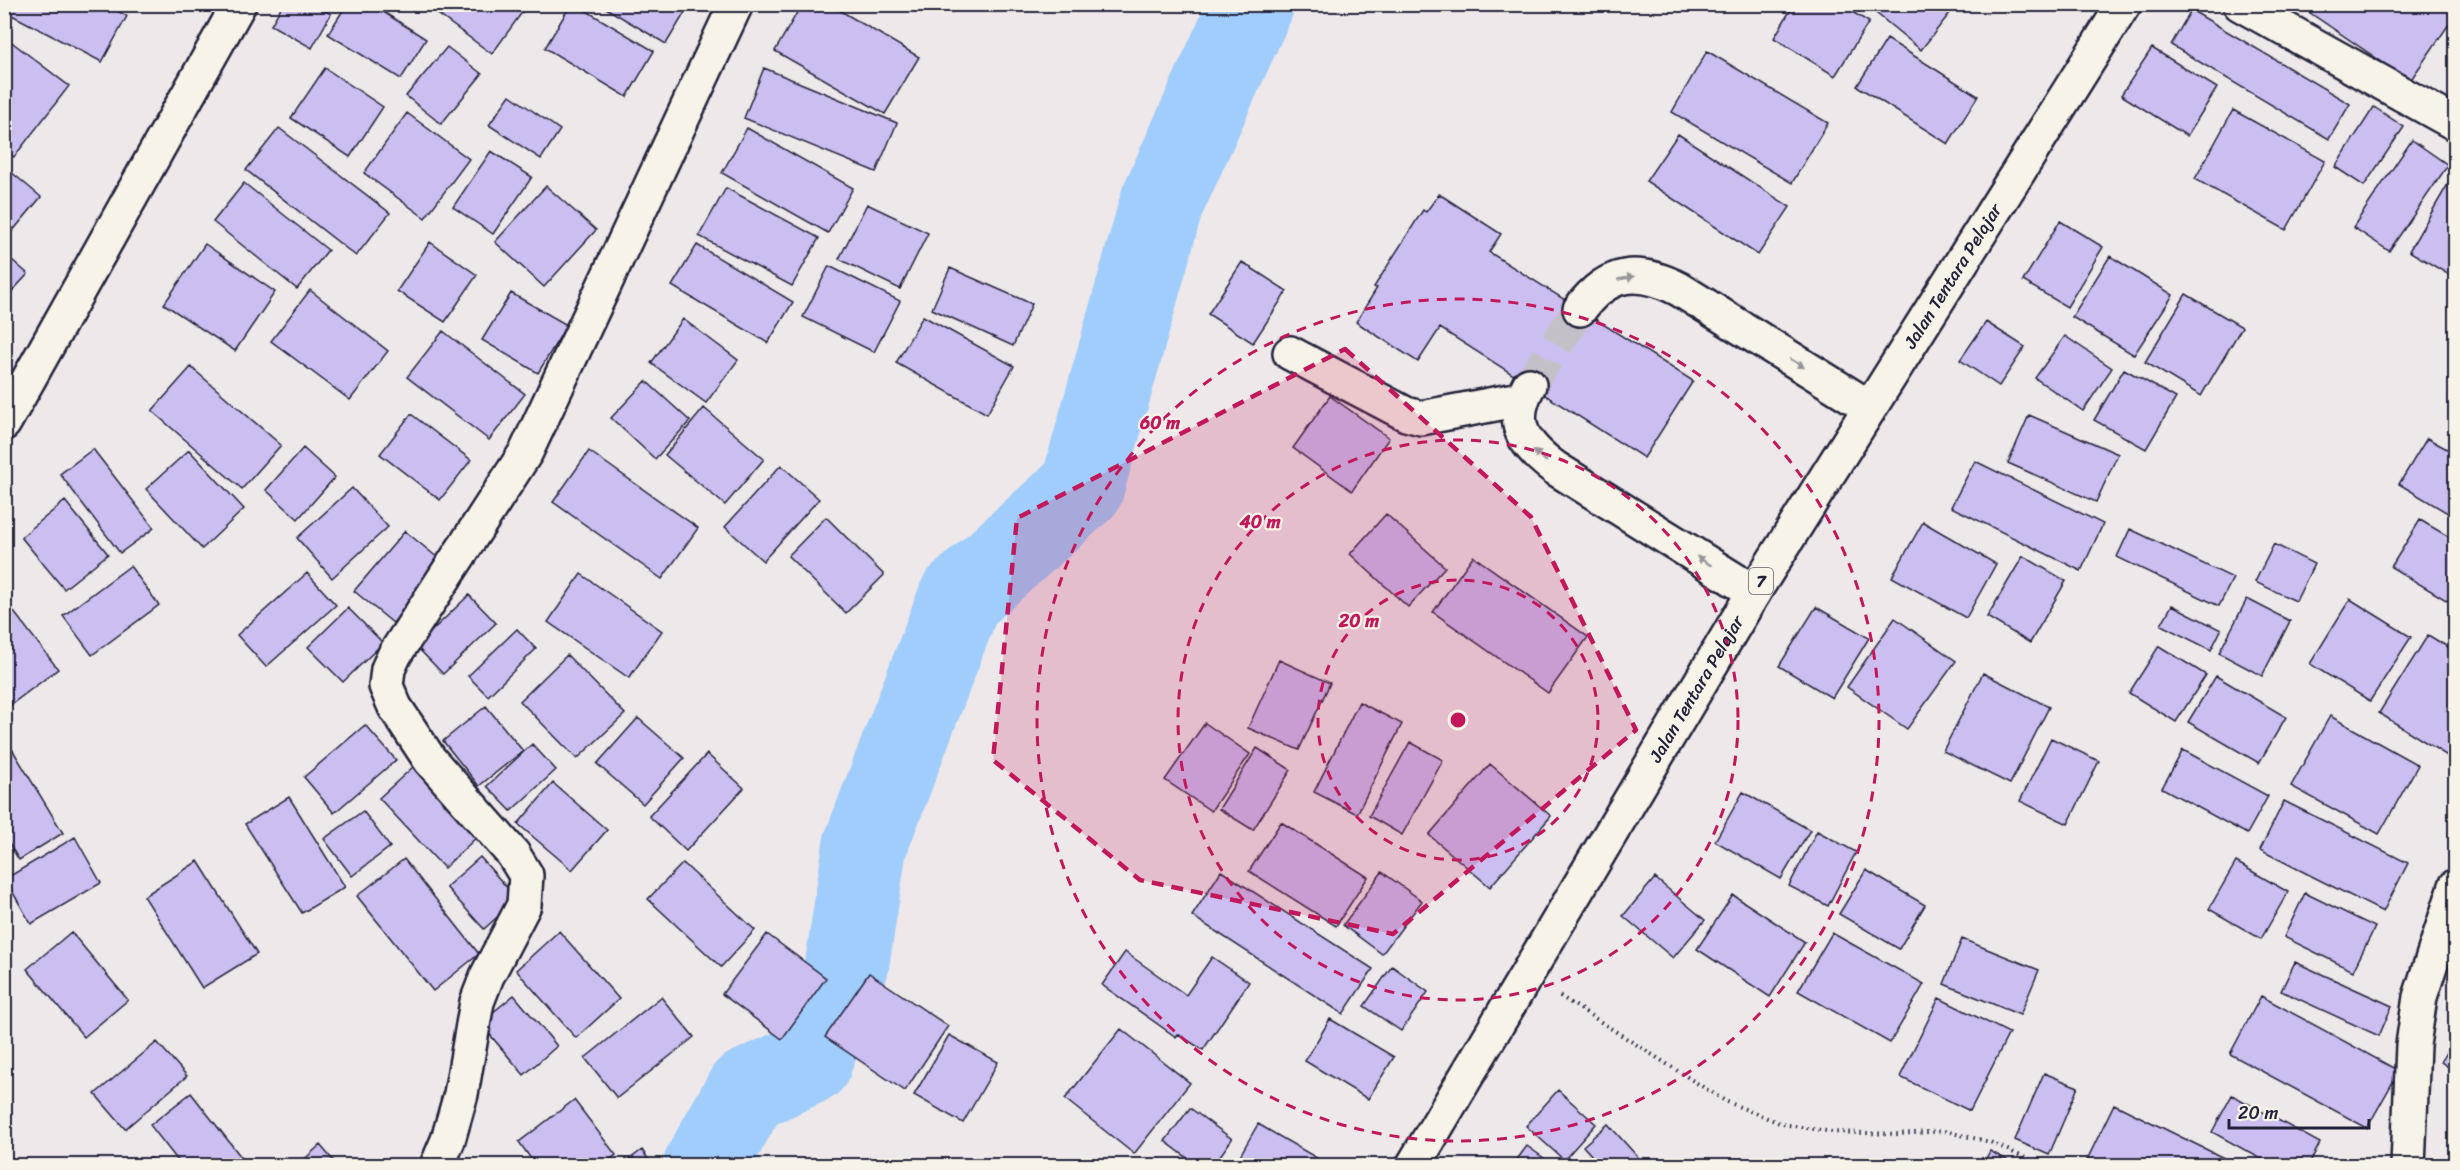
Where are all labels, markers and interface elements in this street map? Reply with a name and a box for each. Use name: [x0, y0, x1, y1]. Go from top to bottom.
street label: Jalan Tentara Pelajar: [1894, 196, 2012, 356]
one-way arrow: [1617, 273, 1636, 282]
one-way arrow: [1789, 357, 1805, 368]
text: 60 m: [1139, 407, 1180, 439]
one-way arrow: [1532, 450, 1548, 463]
text: 40 m: [1238, 506, 1281, 538]
one-way arrow: [1696, 556, 1712, 567]
road number: 7: [1749, 568, 1773, 594]
text: 20 m: [1338, 605, 1379, 637]
street label: Jalan Tentara Pelajar: [1640, 608, 1754, 770]
centre of rings: [1448, 710, 1468, 730]
scale bar: [2229, 1092, 2368, 1130]
text: 20 m: [2238, 1097, 2278, 1129]

